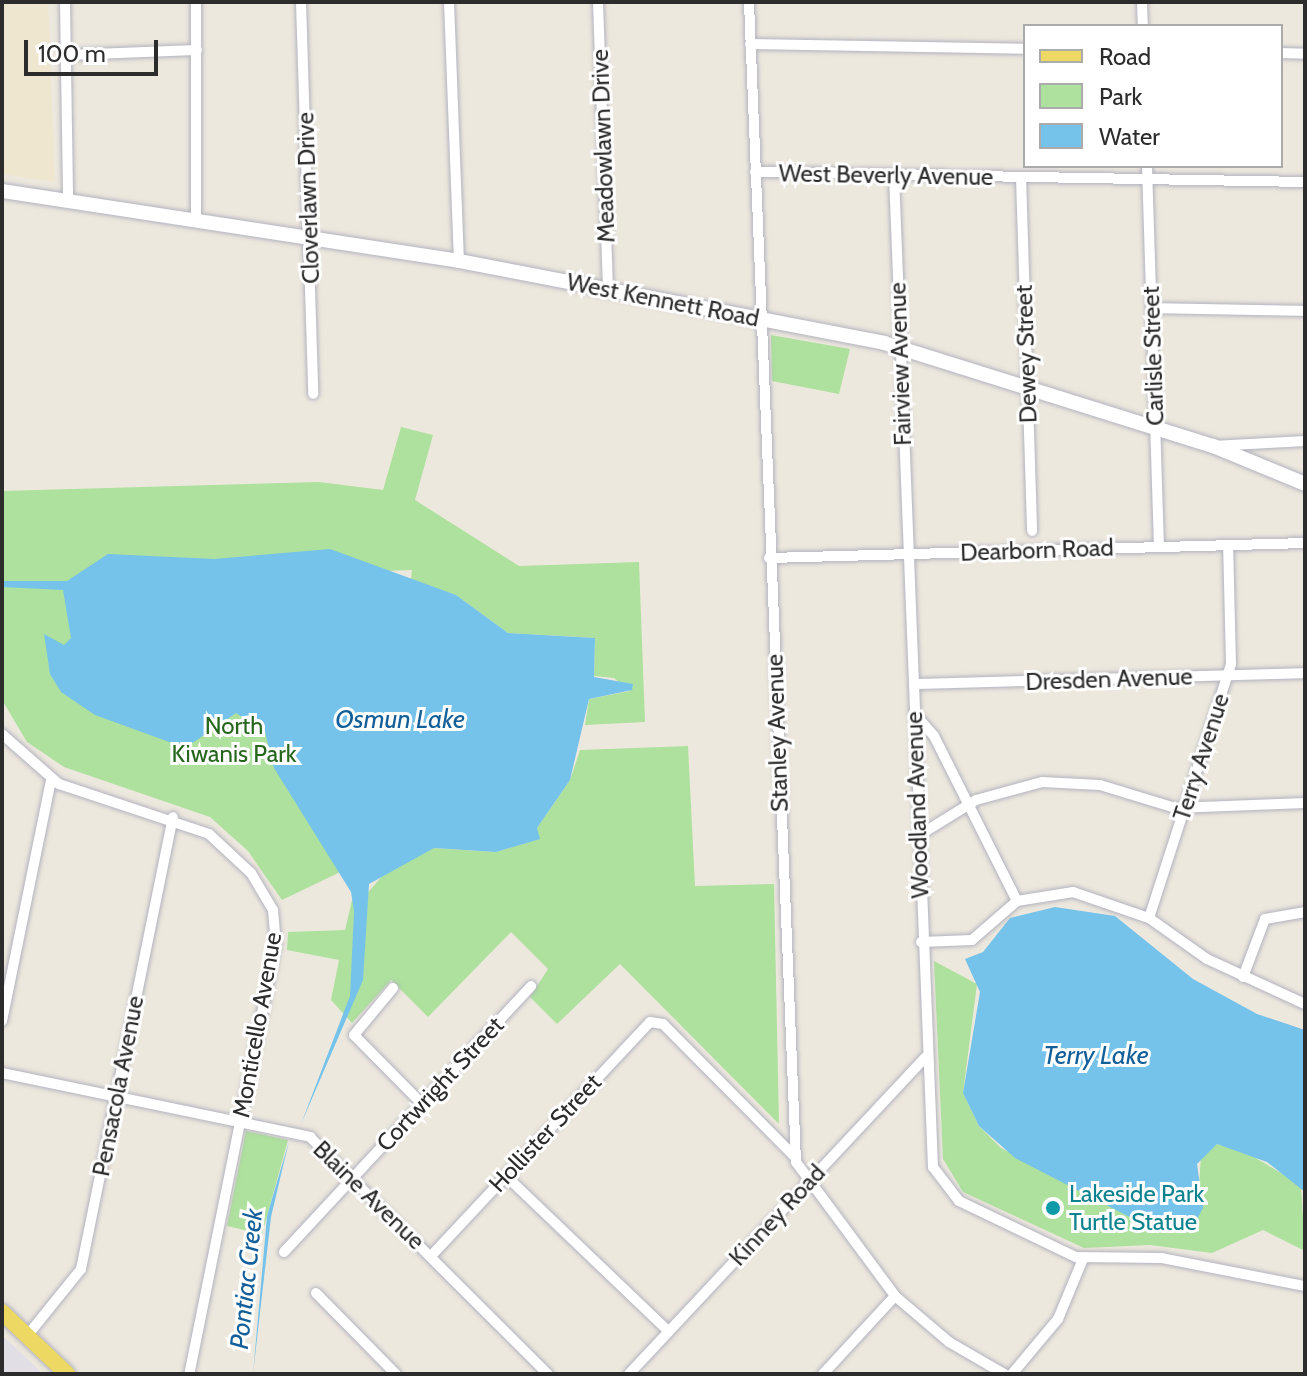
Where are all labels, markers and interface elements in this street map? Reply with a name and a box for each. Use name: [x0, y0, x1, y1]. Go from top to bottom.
scale bar: [28, 24, 162, 74]
legend: [1023, 24, 1283, 168]
text: 100 m: [38, 39, 106, 68]
text: Road: [1099, 42, 1151, 71]
street label: Meadowlawn Drive: [585, 49, 621, 243]
text: Park: [1099, 82, 1142, 111]
street label: Cloverlawn Drive: [291, 112, 325, 284]
text: Water: [1099, 122, 1160, 151]
street label: West Beverly Avenue: [778, 159, 994, 191]
street label: West Kennett Road: [564, 267, 762, 333]
street label: Fairview Avenue: [883, 282, 917, 446]
street label: Dewey Street: [1009, 284, 1043, 424]
street label: Carlisle Street: [1136, 286, 1170, 426]
street label: Dearborn Road: [960, 533, 1114, 567]
street label: Stanley Avenue: [760, 654, 794, 812]
street label: Dresden Avenue: [1025, 662, 1193, 696]
street label: Terry Avenue: [1167, 690, 1235, 824]
water label: Osmun Lake: [335, 704, 465, 736]
street label: Woodland Avenue: [899, 711, 935, 899]
park label: North Kiwanis Park: [171, 712, 297, 768]
street label: Monticello Avenue: [227, 930, 287, 1120]
street label: Pensacola Avenue: [86, 993, 150, 1179]
street label: Cortwright Street: [370, 1011, 510, 1157]
water label: Terry Lake: [1043, 1040, 1149, 1072]
street label: Hollister Street: [483, 1068, 607, 1198]
street label: Blaine Avenue: [307, 1135, 431, 1255]
street label: Kinney Road: [723, 1158, 831, 1272]
place label: Lakeside Park Turtle Statue: [1069, 1180, 1204, 1236]
marker: Lakeside Park Turtle Statue: [1044, 1199, 1062, 1217]
water label: Pontiac Creek: [224, 1207, 270, 1351]

